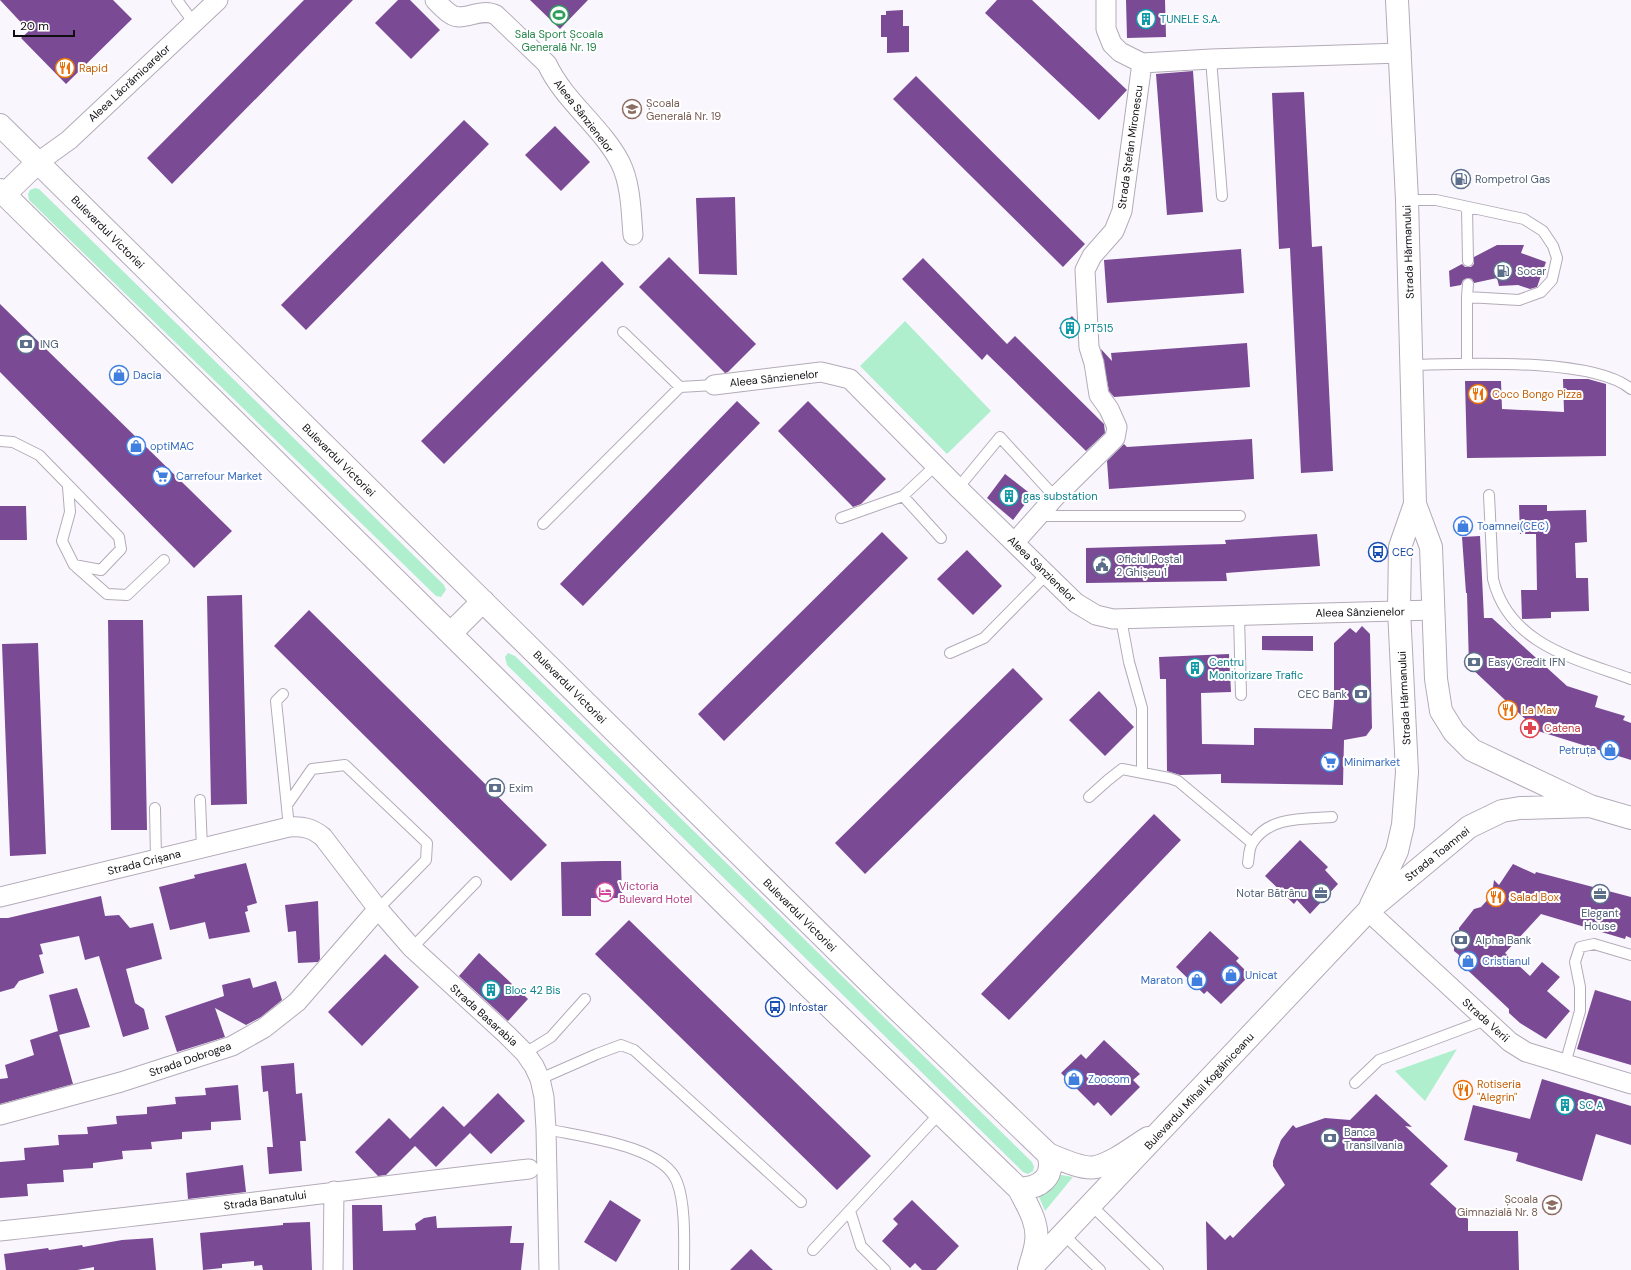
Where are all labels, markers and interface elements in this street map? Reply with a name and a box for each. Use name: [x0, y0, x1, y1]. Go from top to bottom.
sports icon: Sala Sport Școala Generală Nr. 19: [548, 4, 570, 26]
building icon: TUNELE S.A.: [1135, 8, 1157, 30]
scale bar: [14, 12, 74, 38]
place label: TUNELE S.A.: [1160, 12, 1220, 26]
text: 20 m: [20, 18, 49, 34]
place label: Sala Sport Școala Generală Nr. 19: [515, 27, 603, 54]
street label: Aleea Lăcrămioarelor: [85, 41, 173, 125]
restaurant icon: Rapid: [54, 57, 76, 79]
place label: Rapid: [79, 61, 108, 75]
street label: Aleea Sânzienelor: [551, 76, 617, 156]
street label: Strada Ștefan Mironescu: [1114, 84, 1146, 210]
place label: Școala Generală Nr. 19: [646, 96, 721, 123]
school or university icon: Școala Generală Nr. 19: [621, 98, 643, 120]
fuel station icon: Rompetrol Gas: [1450, 168, 1472, 190]
place label: Rompetrol Gas: [1475, 172, 1550, 186]
street label: Bulevardul Victoriei: [68, 192, 148, 272]
street label: Strada Hărmanului: [1399, 205, 1417, 299]
fuel station icon: Socar: [1492, 260, 1514, 282]
place label: Socar: [1517, 264, 1546, 278]
building icon: PT515: [1059, 317, 1081, 339]
place label: PT515: [1084, 321, 1114, 335]
bank icon: ING: [15, 333, 37, 355]
place label: ING: [40, 337, 59, 351]
shop icon: Dacia: [108, 364, 130, 386]
street label: Aleea Sânzienelor: [729, 366, 819, 390]
place label: Dacia: [133, 368, 161, 382]
restaurant icon: Coco Bongo Pizza: [1467, 383, 1489, 405]
place label: Coco Bongo Pizza: [1492, 387, 1582, 401]
street label: Bulevardul Victoriei: [299, 420, 379, 500]
shop icon: optiMAC: [125, 435, 147, 457]
place label: optiMAC: [150, 439, 194, 453]
supermarket icon: Carrefour Market: [151, 465, 173, 487]
place label: Carrefour Market: [176, 469, 262, 483]
building icon: gas substation: [998, 485, 1020, 507]
place label: gas substation: [1023, 489, 1098, 503]
shop icon: Toamnei(CEC): [1452, 515, 1474, 537]
place label: Toamnei(CEC): [1477, 519, 1549, 533]
street label: Aleea Sânzienelor: [1005, 533, 1079, 605]
bus stop icon: CEC: [1367, 541, 1389, 563]
place label: CEC: [1392, 545, 1414, 559]
place label: Oficiul Poștal 2 Ghișeu 1: [1116, 552, 1182, 579]
public building icon: Oficiul Poștal 2 Ghișeu 1: [1091, 554, 1113, 576]
street label: Aleea Sânzienelor: [1315, 604, 1405, 620]
street label: Bulevardul Victoriei: [530, 647, 610, 727]
street label: Strada Hărmanului: [1395, 651, 1413, 745]
bank icon: Easy Credit IFN: [1463, 651, 1485, 673]
place label: Centru Monitorizare Trafic: [1209, 655, 1303, 682]
place label: Easy Credit IFN: [1488, 655, 1565, 669]
building icon: Centru Monitorizare Trafic: [1184, 657, 1206, 679]
bank icon: CEC Bank: [1350, 683, 1372, 705]
place label: CEC Bank: [1298, 687, 1347, 701]
restaurant icon: La Mav: [1497, 699, 1519, 721]
place label: La Mav: [1522, 703, 1558, 717]
pharmacy icon: Catena: [1519, 717, 1541, 739]
place label: Catena: [1544, 721, 1580, 735]
shop icon: Petruța: [1599, 739, 1621, 761]
place label: Petruța: [1559, 743, 1596, 757]
supermarket icon: Minimarket: [1319, 751, 1341, 773]
place label: Minimarket: [1344, 755, 1400, 769]
bank icon: Exim: [484, 777, 506, 799]
place label: Exim: [509, 781, 533, 795]
street label: Strada Toamnei: [1402, 824, 1472, 884]
street label: Strada Crișana: [106, 846, 182, 878]
street label: Bulevardul Victoriei: [760, 875, 840, 955]
place label: Victoria Bulevard Hotel: [619, 879, 692, 906]
hotel icon: Victoria Bulevard Hotel: [594, 881, 616, 903]
office icon: Notar Bătrânu: [1310, 882, 1332, 904]
office icon: Elegant House: [1589, 883, 1611, 905]
place label: Notar Bătrânu: [1236, 886, 1307, 900]
restaurant icon: Salad Box: [1485, 886, 1507, 908]
place label: Salad Box: [1510, 890, 1560, 904]
place label: Elegant House: [1581, 906, 1619, 933]
bank icon: Alpha Bank: [1450, 929, 1472, 951]
place label: Alpha Bank: [1475, 933, 1532, 947]
shop icon: Cristianul: [1457, 950, 1479, 972]
place label: Cristianul: [1482, 954, 1530, 968]
shop icon: Unicat: [1220, 964, 1242, 986]
place label: Unicat: [1245, 968, 1278, 982]
shop icon: Maraton: [1186, 969, 1208, 991]
place label: Maraton: [1141, 973, 1183, 987]
building icon: Bloc 42 Bis: [480, 979, 502, 1001]
street label: Strada Basarabia: [447, 981, 521, 1049]
place label: Bloc 42 Bis: [505, 983, 561, 997]
street label: Strada Verii: [1459, 995, 1513, 1045]
bus stop icon: Infostar: [764, 996, 786, 1018]
place label: Infostar: [789, 1000, 828, 1014]
street label: Bulevardul Mihail Kogălniceanu: [1141, 1030, 1257, 1152]
street label: Strada Dobrogea: [147, 1038, 233, 1080]
shop icon: Zoocom: [1063, 1068, 1085, 1090]
place label: Zoocom: [1088, 1072, 1130, 1086]
place label: Rotiseria "Alegrin": [1477, 1077, 1521, 1104]
restaurant icon: Rotiseria "Alegrin": [1452, 1079, 1474, 1101]
building icon: SC A: [1554, 1094, 1576, 1116]
place label: SC A: [1579, 1098, 1604, 1112]
place label: Banca Transilvania: [1344, 1125, 1403, 1152]
bank icon: Banca Transilvania: [1319, 1127, 1341, 1149]
street label: Strada Banatului: [223, 1187, 307, 1213]
place label: Școala Gimnazială Nr. 8: [1457, 1192, 1538, 1219]
school or university icon: Școala Gimnazială Nr. 8: [1541, 1194, 1563, 1216]

